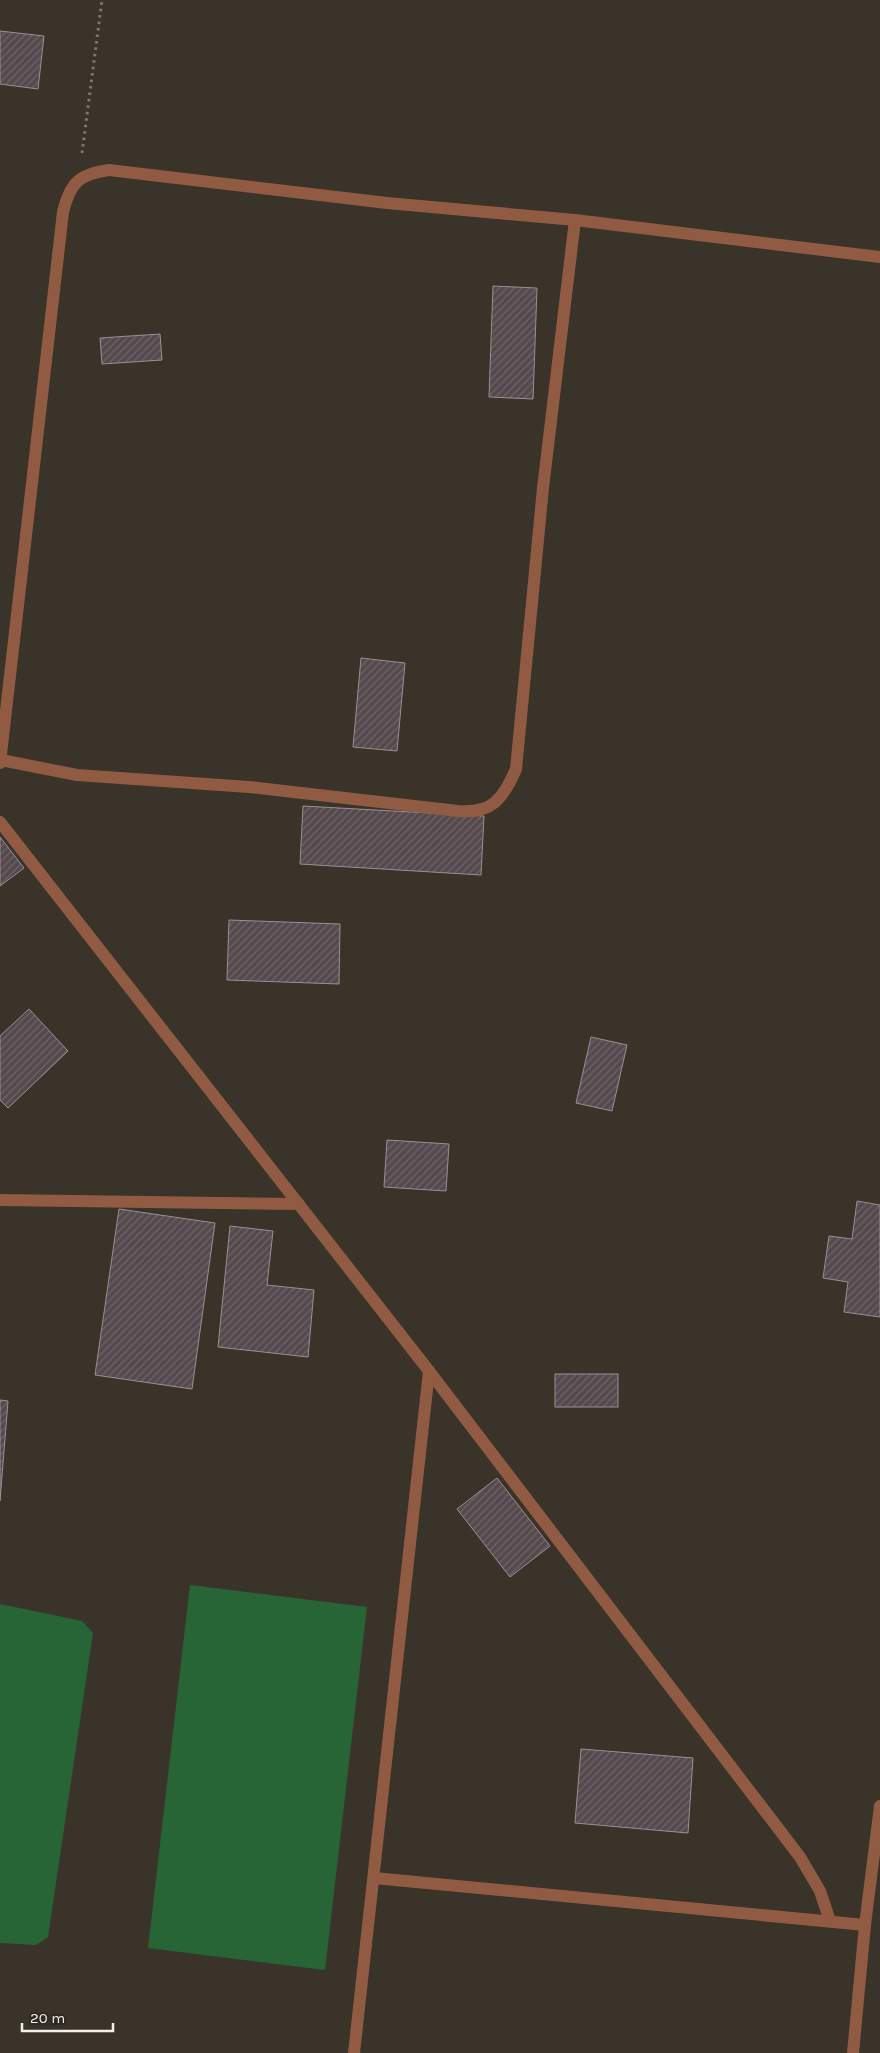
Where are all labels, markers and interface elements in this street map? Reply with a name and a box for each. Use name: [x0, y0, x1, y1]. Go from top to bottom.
scale bar: [22, 2000, 114, 2032]
text: 20 m: [30, 2009, 65, 2027]

